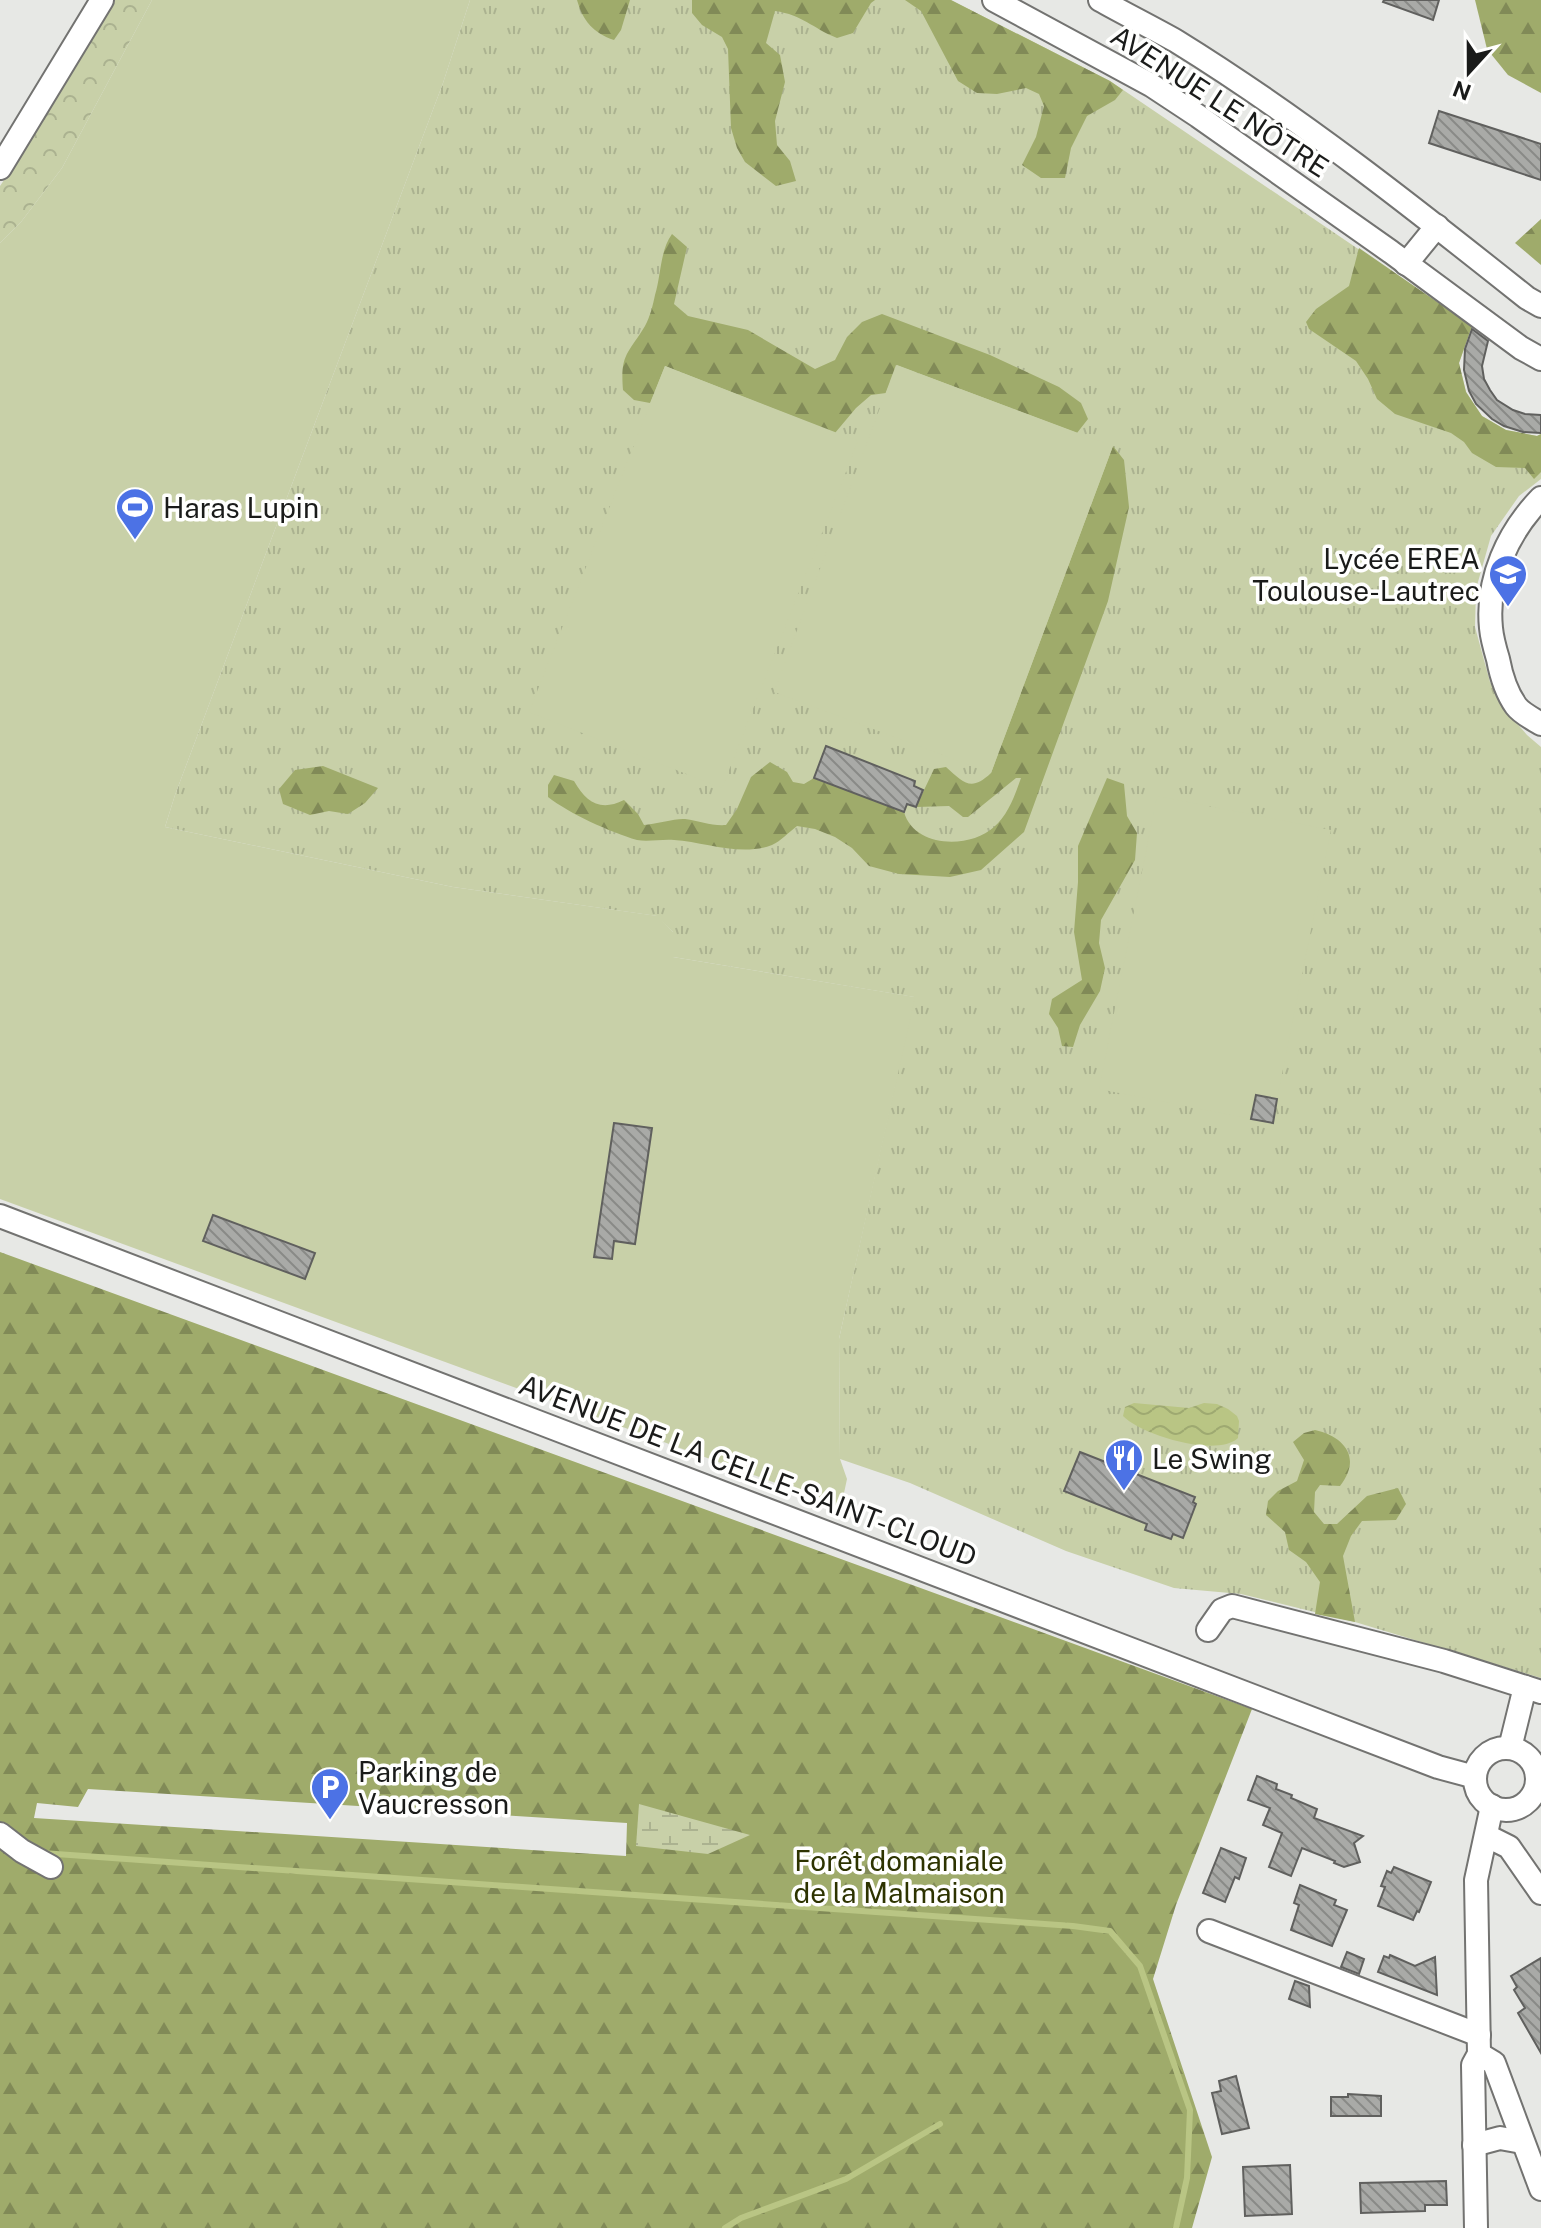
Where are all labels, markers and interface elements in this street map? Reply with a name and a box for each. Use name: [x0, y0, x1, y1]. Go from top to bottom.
street label: AVENUE LE NÔTRE: [1105, 18, 1335, 184]
north arrow: [1429, 32, 1509, 112]
text: N: [1449, 75, 1475, 106]
sports icon: Haras Lupin: [114, 486, 156, 541]
place label: Haras Lupin: [163, 491, 319, 524]
place label: Lycée EREA Toulouse-Lautrec: [1252, 542, 1480, 607]
school or university icon: Lycée EREA Toulouse-Lautrec: [1487, 553, 1529, 608]
street label: AVENUE DE LA CELLE-SAINT-CLOUD: [515, 1367, 981, 1573]
restaurant icon: Le Swing: [1103, 1437, 1145, 1492]
place label: Le Swing: [1152, 1442, 1272, 1475]
place label: Parking de Vaucresson: [358, 1755, 509, 1820]
parking icon: Parking de Vaucresson: [309, 1766, 351, 1821]
park label: Forêt domaniale de la Malmaison: [793, 1844, 1005, 1909]

